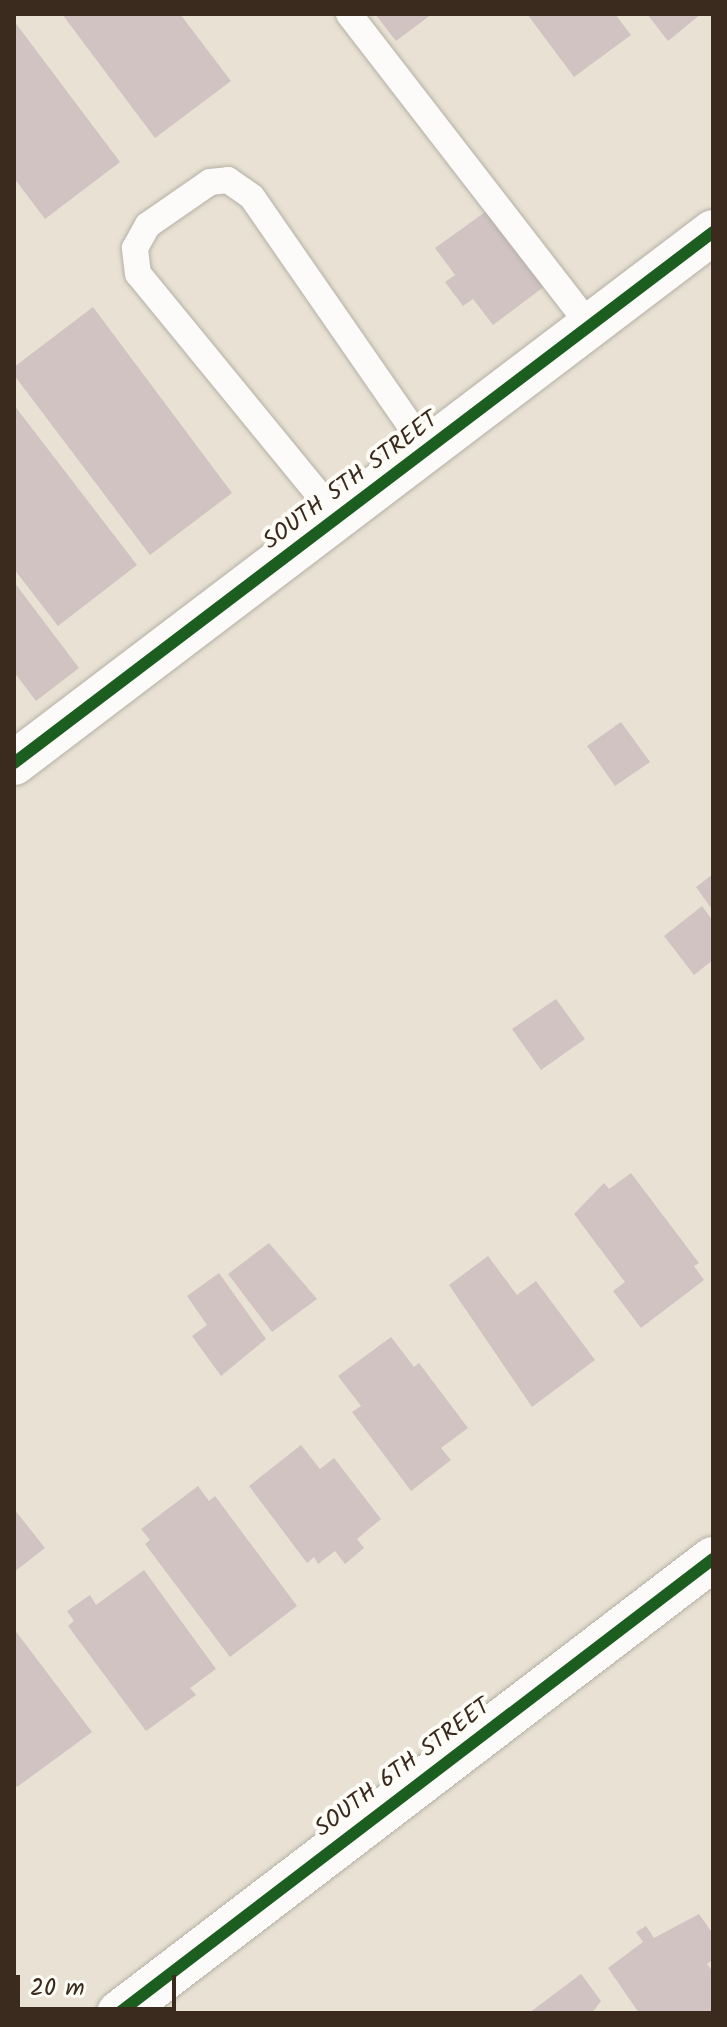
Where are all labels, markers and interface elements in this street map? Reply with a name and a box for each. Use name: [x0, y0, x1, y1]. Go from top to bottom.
street label: SOUTH 5TH STREET: [258, 406, 444, 556]
street label: SOUTH 6TH STREET: [309, 1692, 497, 1844]
scale bar: [20, 1959, 180, 2009]
text: 20 m: [30, 1969, 85, 2008]

